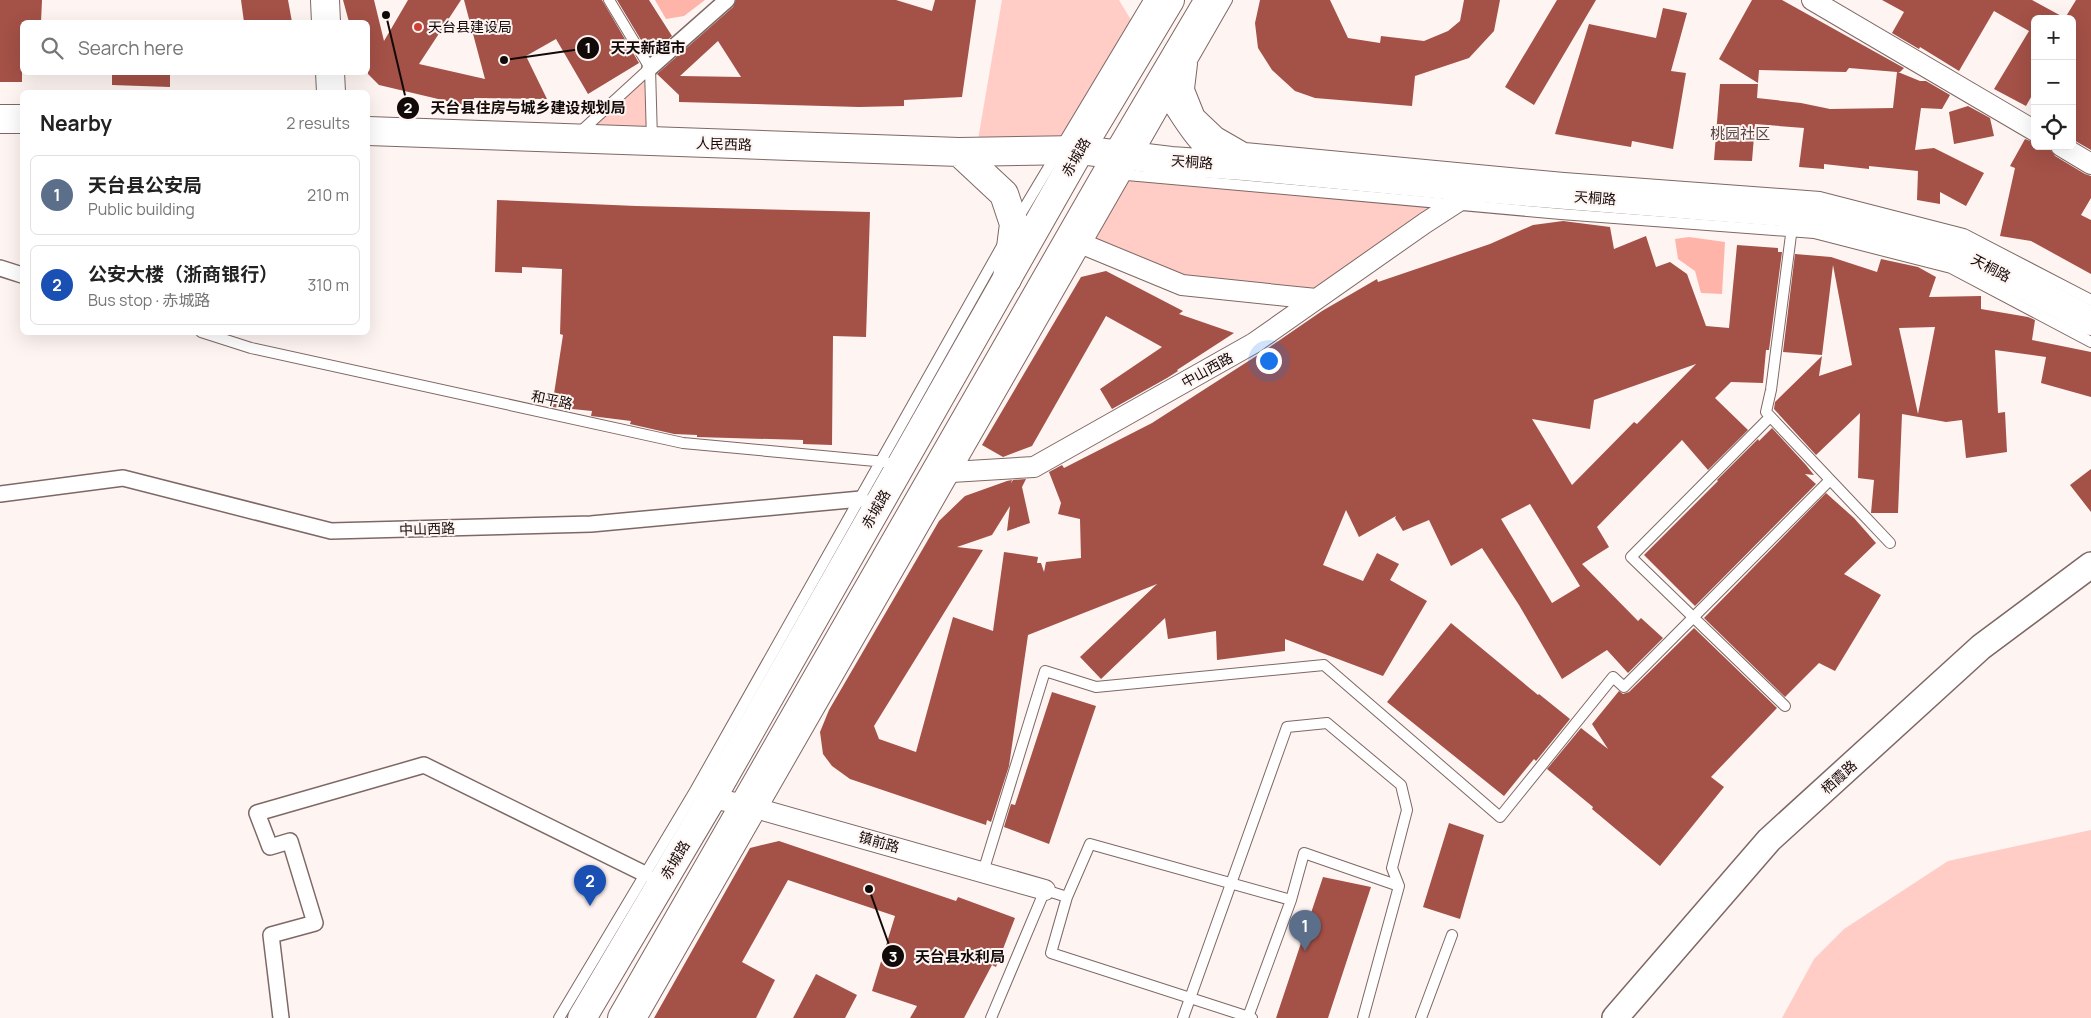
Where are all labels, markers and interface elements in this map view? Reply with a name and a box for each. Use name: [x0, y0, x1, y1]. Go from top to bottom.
map controls: [2031, 15, 2076, 150]
button: +: [2031, 15, 2076, 60]
place label: 天台县建设局: [428, 17, 512, 36]
search box: [20, 20, 370, 75]
marker: 天台县建设局: [412, 21, 424, 33]
callout: 天天新超市: [575, 33, 695, 63]
icon: search: [38, 34, 66, 62]
text: Search here: [78, 35, 184, 61]
text: 1: [585, 37, 591, 58]
text: 天天新超市: [610, 37, 686, 58]
button: −: [2031, 60, 2076, 105]
callout: 天台县住房与城乡建设规划局: [395, 93, 635, 123]
text: 2: [404, 97, 413, 118]
text: 天台县住房与城乡建设规划局: [430, 97, 626, 118]
button: locate: [2031, 105, 2076, 150]
text: Nearby: [40, 109, 112, 137]
text: 2 results: [286, 112, 350, 134]
district label: 桃园社区: [1710, 123, 1770, 144]
street label: 人民西路: [696, 133, 752, 154]
street label: 赤城路: [1057, 134, 1094, 180]
street label: 天桐路: [1170, 151, 1214, 172]
text: 天台县公安局: [88, 172, 202, 198]
text: 1: [53, 184, 61, 206]
text: 210 m: [307, 184, 349, 206]
street label: 天桐路: [1573, 187, 1617, 208]
text: Public building: [88, 198, 195, 220]
street label: 天桐路: [1968, 249, 2014, 286]
text: 公安大楼（浙商银行）: [88, 261, 278, 287]
text: 2: [52, 274, 62, 296]
text: 310 m: [307, 274, 349, 296]
text: Bus stop · 赤城路: [88, 289, 210, 311]
street label: 中山西路: [1178, 348, 1236, 391]
your location: [1256, 348, 1282, 374]
street label: 和平路: [530, 386, 575, 413]
street label: 赤城路: [857, 486, 894, 532]
street label: 中山西路: [399, 518, 455, 539]
street label: 栖霞路: [1817, 756, 1861, 798]
street label: 镇前路: [856, 827, 902, 856]
street label: 赤城路: [656, 837, 694, 883]
pin: 2: [574, 865, 606, 906]
pin: 1: [1289, 910, 1321, 951]
callout: 天台县水利局: [880, 941, 1015, 971]
text: 3: [889, 946, 897, 967]
text: 天台县水利局: [915, 946, 1005, 967]

